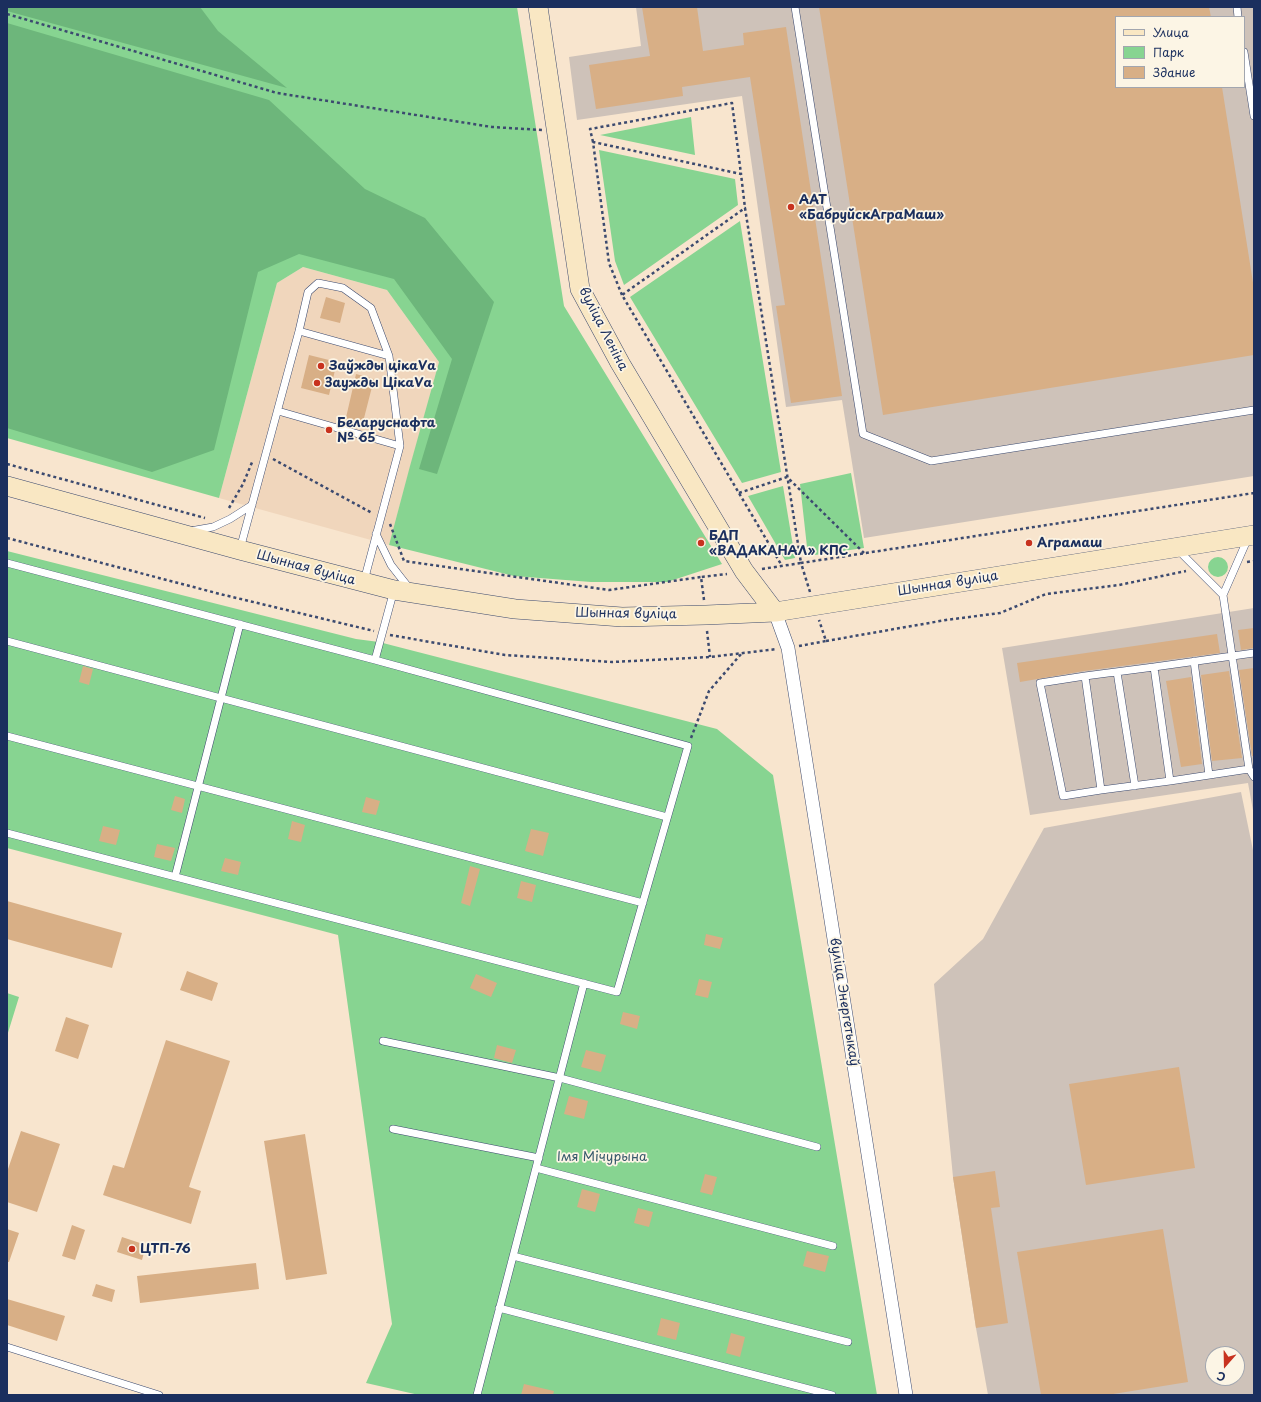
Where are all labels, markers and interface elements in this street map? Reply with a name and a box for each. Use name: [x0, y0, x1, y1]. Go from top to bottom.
legend: [1115, 16, 1245, 88]
text: Улица: [1153, 23, 1189, 41]
text: Парк: [1153, 43, 1184, 61]
text: Здание: [1153, 63, 1195, 81]
place label: ААТ «БабруйскАграМаш»: [799, 192, 944, 223]
marker: ААТ «БабруйскАграМаш»: [786, 202, 796, 212]
street label: вуліца Леніна: [575, 285, 631, 373]
place label: Заўжды цікаVа: [329, 358, 436, 374]
marker: Заўжды цікаVа: [316, 361, 326, 371]
place label: Заужды ЦікаVа: [325, 375, 432, 391]
marker: Заужды ЦікаVа: [312, 378, 322, 388]
place label: Беларуснафта № 65: [337, 415, 436, 446]
marker: Беларуснафта № 65: [324, 425, 334, 435]
place label: БДП «ВАДАКАНАЛ» КПС: [709, 528, 848, 559]
place label: Аграмаш: [1037, 535, 1102, 551]
marker: БДП «ВАДАКАНАЛ» КПС: [696, 538, 706, 548]
marker: Аграмаш: [1024, 538, 1034, 548]
street label: Шынная вуліца: [255, 547, 357, 589]
street label: Шынная вуліца: [897, 568, 999, 600]
street label: Шынная вуліца: [575, 605, 677, 623]
street label: вуліца Энергетыкаў: [826, 937, 862, 1067]
park label: Імя Мічурына: [557, 1149, 647, 1165]
place label: ЦТП-76: [140, 1241, 191, 1257]
marker: ЦТП-76: [127, 1244, 137, 1254]
north arrow: [1205, 1346, 1245, 1386]
text: С: [1214, 1367, 1228, 1386]

